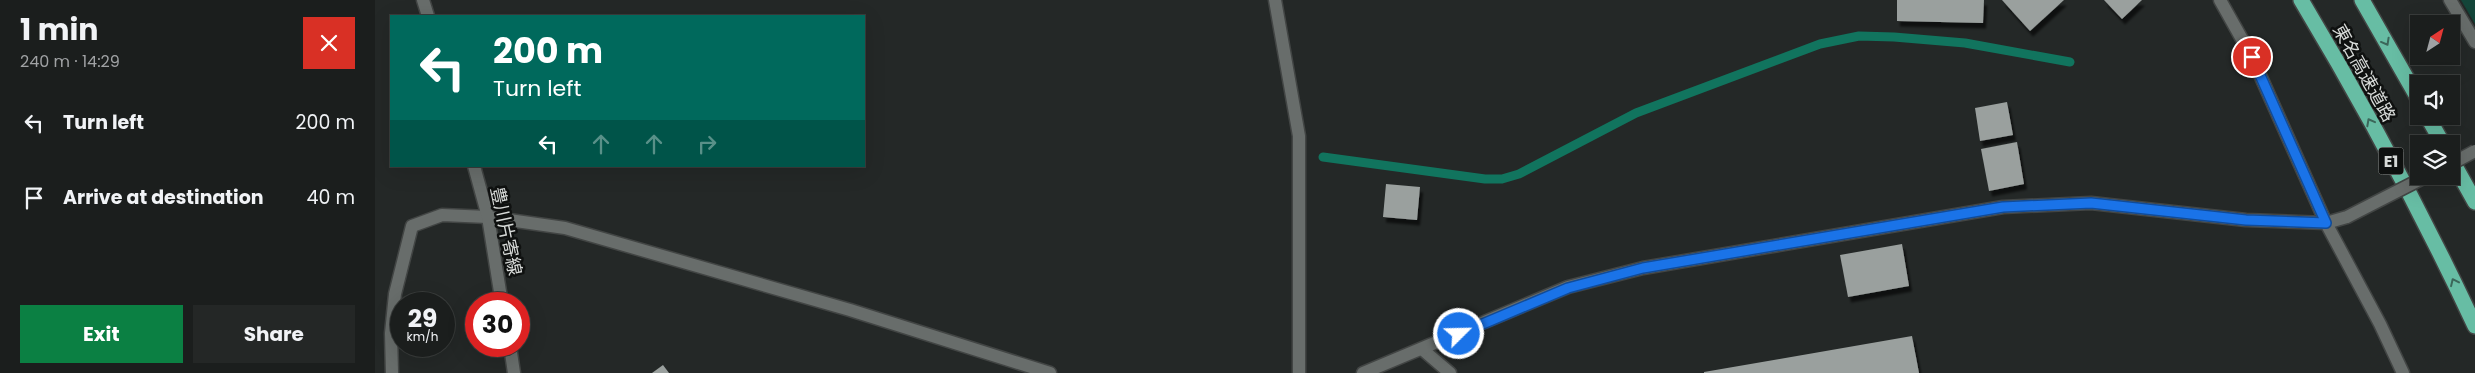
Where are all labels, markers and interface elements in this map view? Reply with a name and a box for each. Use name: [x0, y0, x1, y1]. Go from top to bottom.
text: 1 min: [20, 8, 98, 51]
north arrow: [2410, 15, 2460, 65]
map controls: [2410, 15, 2460, 185]
button: close: [303, 17, 355, 69]
street label: 東名高速道路: [2327, 19, 2402, 126]
text: 200 m: [493, 26, 603, 75]
icon: left: [410, 35, 475, 100]
pin: [2231, 36, 2273, 78]
one-way arrow: [2380, 37, 2390, 46]
icon: arrive: [2238, 43, 2266, 71]
text: 240 m · 14:29: [20, 50, 120, 73]
text: Turn left: [493, 73, 581, 104]
button: sound: [2410, 75, 2460, 125]
icon: left: [20, 109, 48, 137]
text: Turn left: [63, 109, 144, 136]
text: 200 m: [296, 109, 355, 136]
one-way arrow: [2366, 119, 2376, 128]
icon: left: [534, 130, 562, 158]
icon: ahead: [587, 130, 615, 158]
icon: ahead: [640, 130, 668, 158]
icon: right: [693, 130, 721, 158]
button: layers: [2410, 135, 2460, 185]
road number: E1: [2379, 148, 2403, 175]
icon: arrive: [20, 184, 48, 212]
text: Arrive at destination: [63, 184, 264, 211]
text: 40 m: [306, 184, 355, 211]
street label: 豊川片寄線: [485, 184, 528, 278]
one-way arrow: [2450, 278, 2460, 287]
speed limit sign: 30: [465, 292, 530, 357]
text: 29: [408, 301, 437, 336]
button: Exit: [20, 305, 183, 363]
button: Share: [193, 305, 355, 363]
position arrow: [1432, 307, 1484, 359]
text: km/h: [407, 328, 438, 345]

